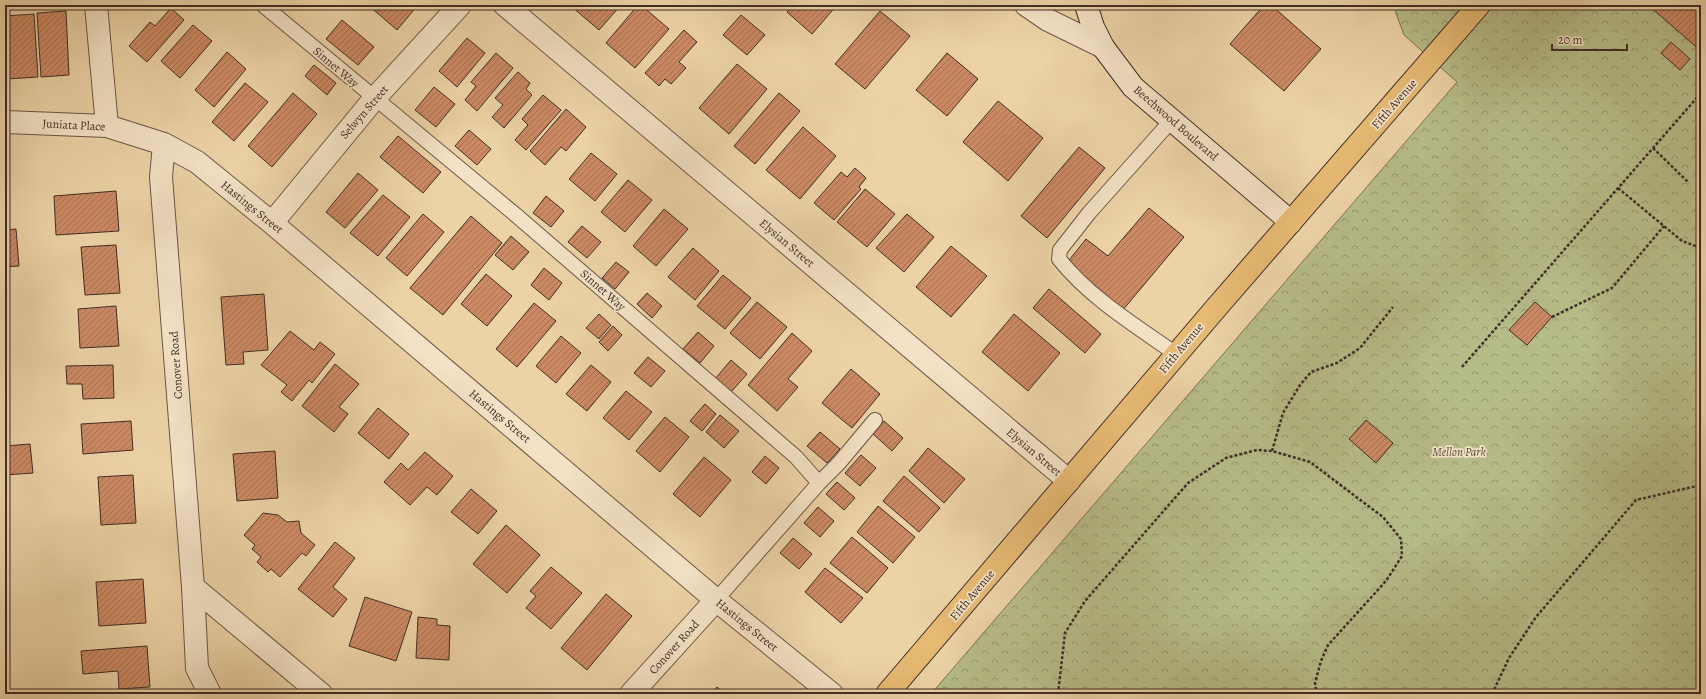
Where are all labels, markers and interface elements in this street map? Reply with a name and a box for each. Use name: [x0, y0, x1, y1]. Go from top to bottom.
scale bar: [1552, 26, 1627, 52]
text: 20 m: [1558, 32, 1582, 48]
street label: Sinnet Way: [310, 43, 363, 91]
street label: Fifth Avenue: [1368, 76, 1420, 132]
street label: Selwyn Street: [336, 82, 392, 142]
street label: Beechwood Boulevard: [1130, 82, 1222, 165]
street label: Juniata Place: [42, 115, 106, 135]
street label: Hastings Street: [217, 177, 287, 237]
street label: Elysian Street: [756, 215, 818, 271]
street label: Sinnet Way: [577, 266, 630, 315]
street label: Fifth Avenue: [1155, 319, 1207, 377]
street label: Conover Road: [166, 330, 186, 400]
street label: Hastings Street: [466, 385, 534, 447]
street label: Elysian Street: [1003, 424, 1065, 480]
park label: Mellon Park: [1432, 444, 1486, 460]
street label: Fifth Avenue: [946, 566, 998, 624]
street label: Hastings Street: [712, 595, 782, 655]
street label: Conover Road: [645, 616, 703, 678]

